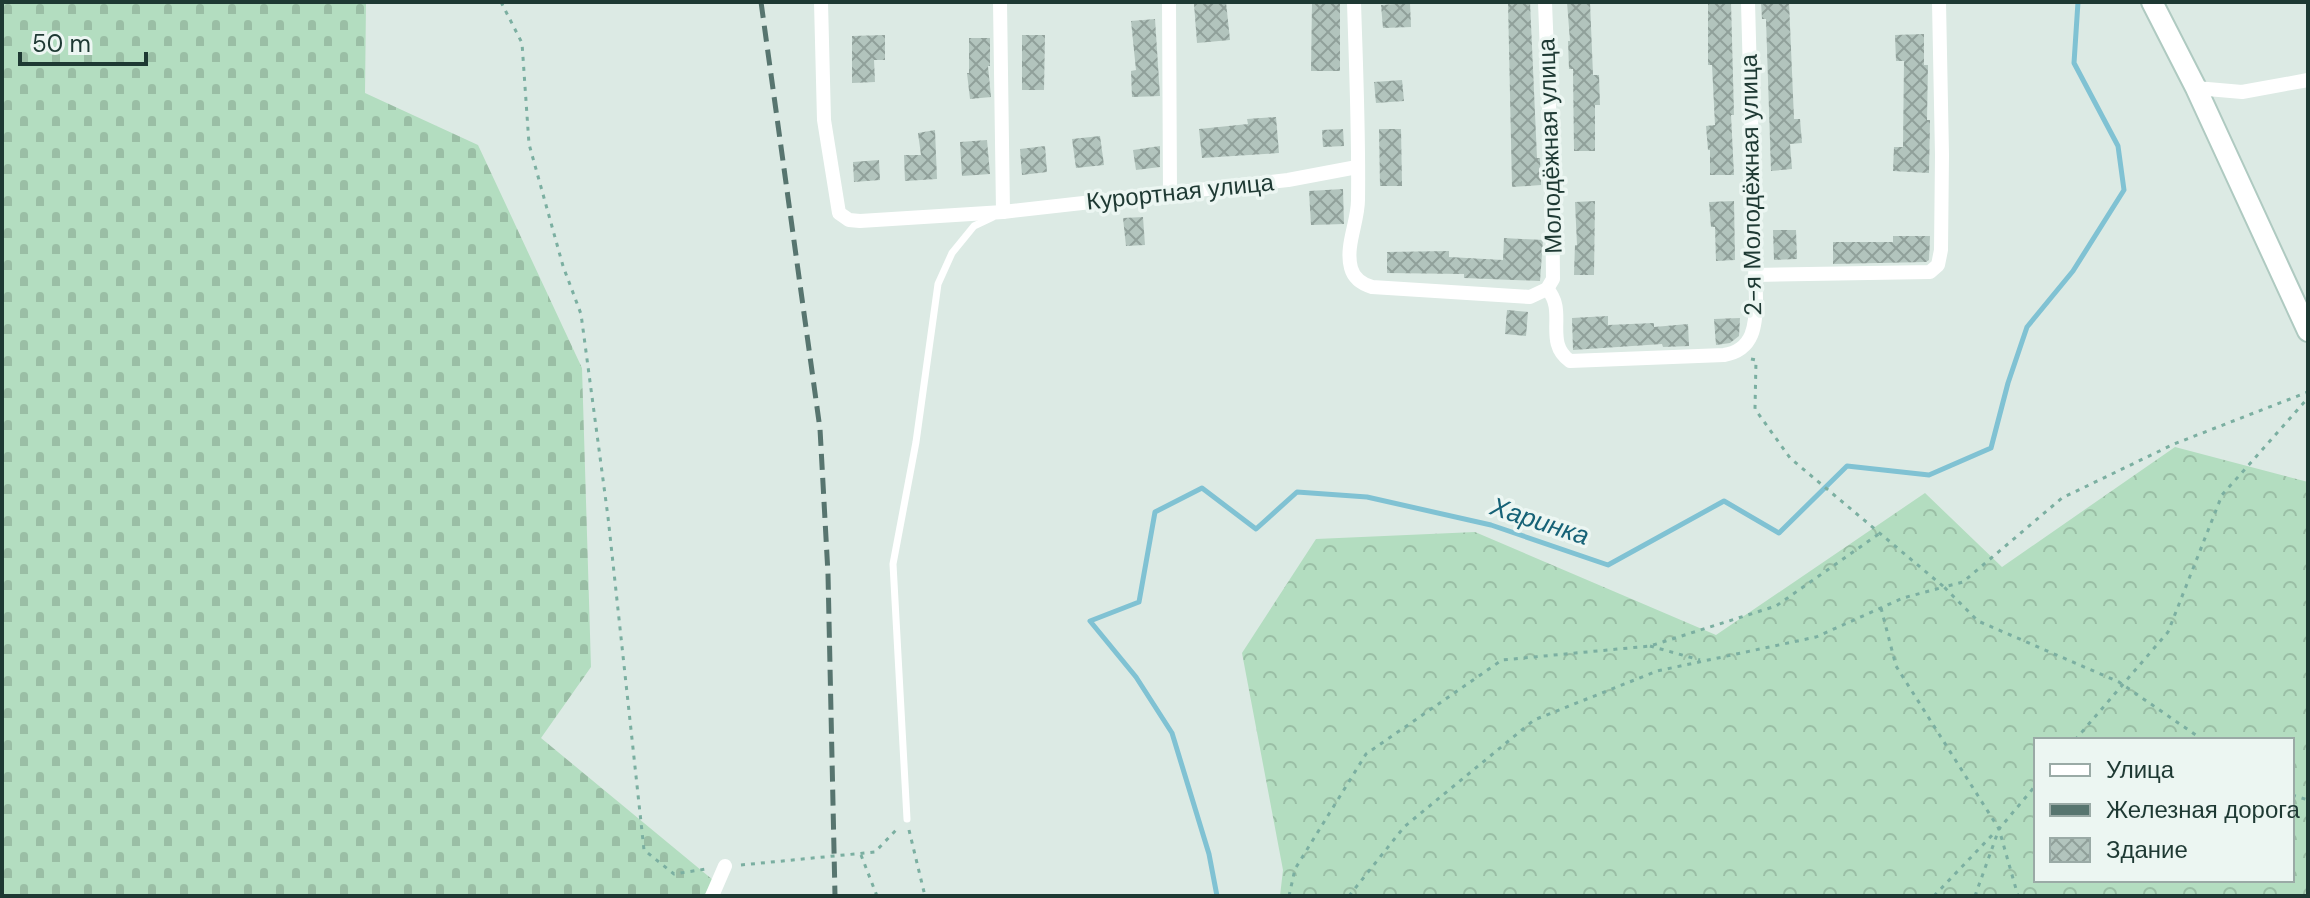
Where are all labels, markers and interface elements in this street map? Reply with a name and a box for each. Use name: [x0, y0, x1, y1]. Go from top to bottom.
scale bar: [20, 16, 146, 66]
text: 50 m: [32, 28, 91, 59]
street label: Молодёжная улица: [1530, 37, 1569, 254]
street label: 2-я Молодёжная улица: [1733, 53, 1768, 316]
street label: Курортная улица: [1085, 166, 1276, 217]
water label: Харинка: [1485, 489, 1594, 553]
legend: [2034, 738, 2294, 882]
text: Улица: [2106, 754, 2175, 785]
text: Железная дорога: [2106, 794, 2301, 825]
text: Здание: [2106, 834, 2188, 865]

